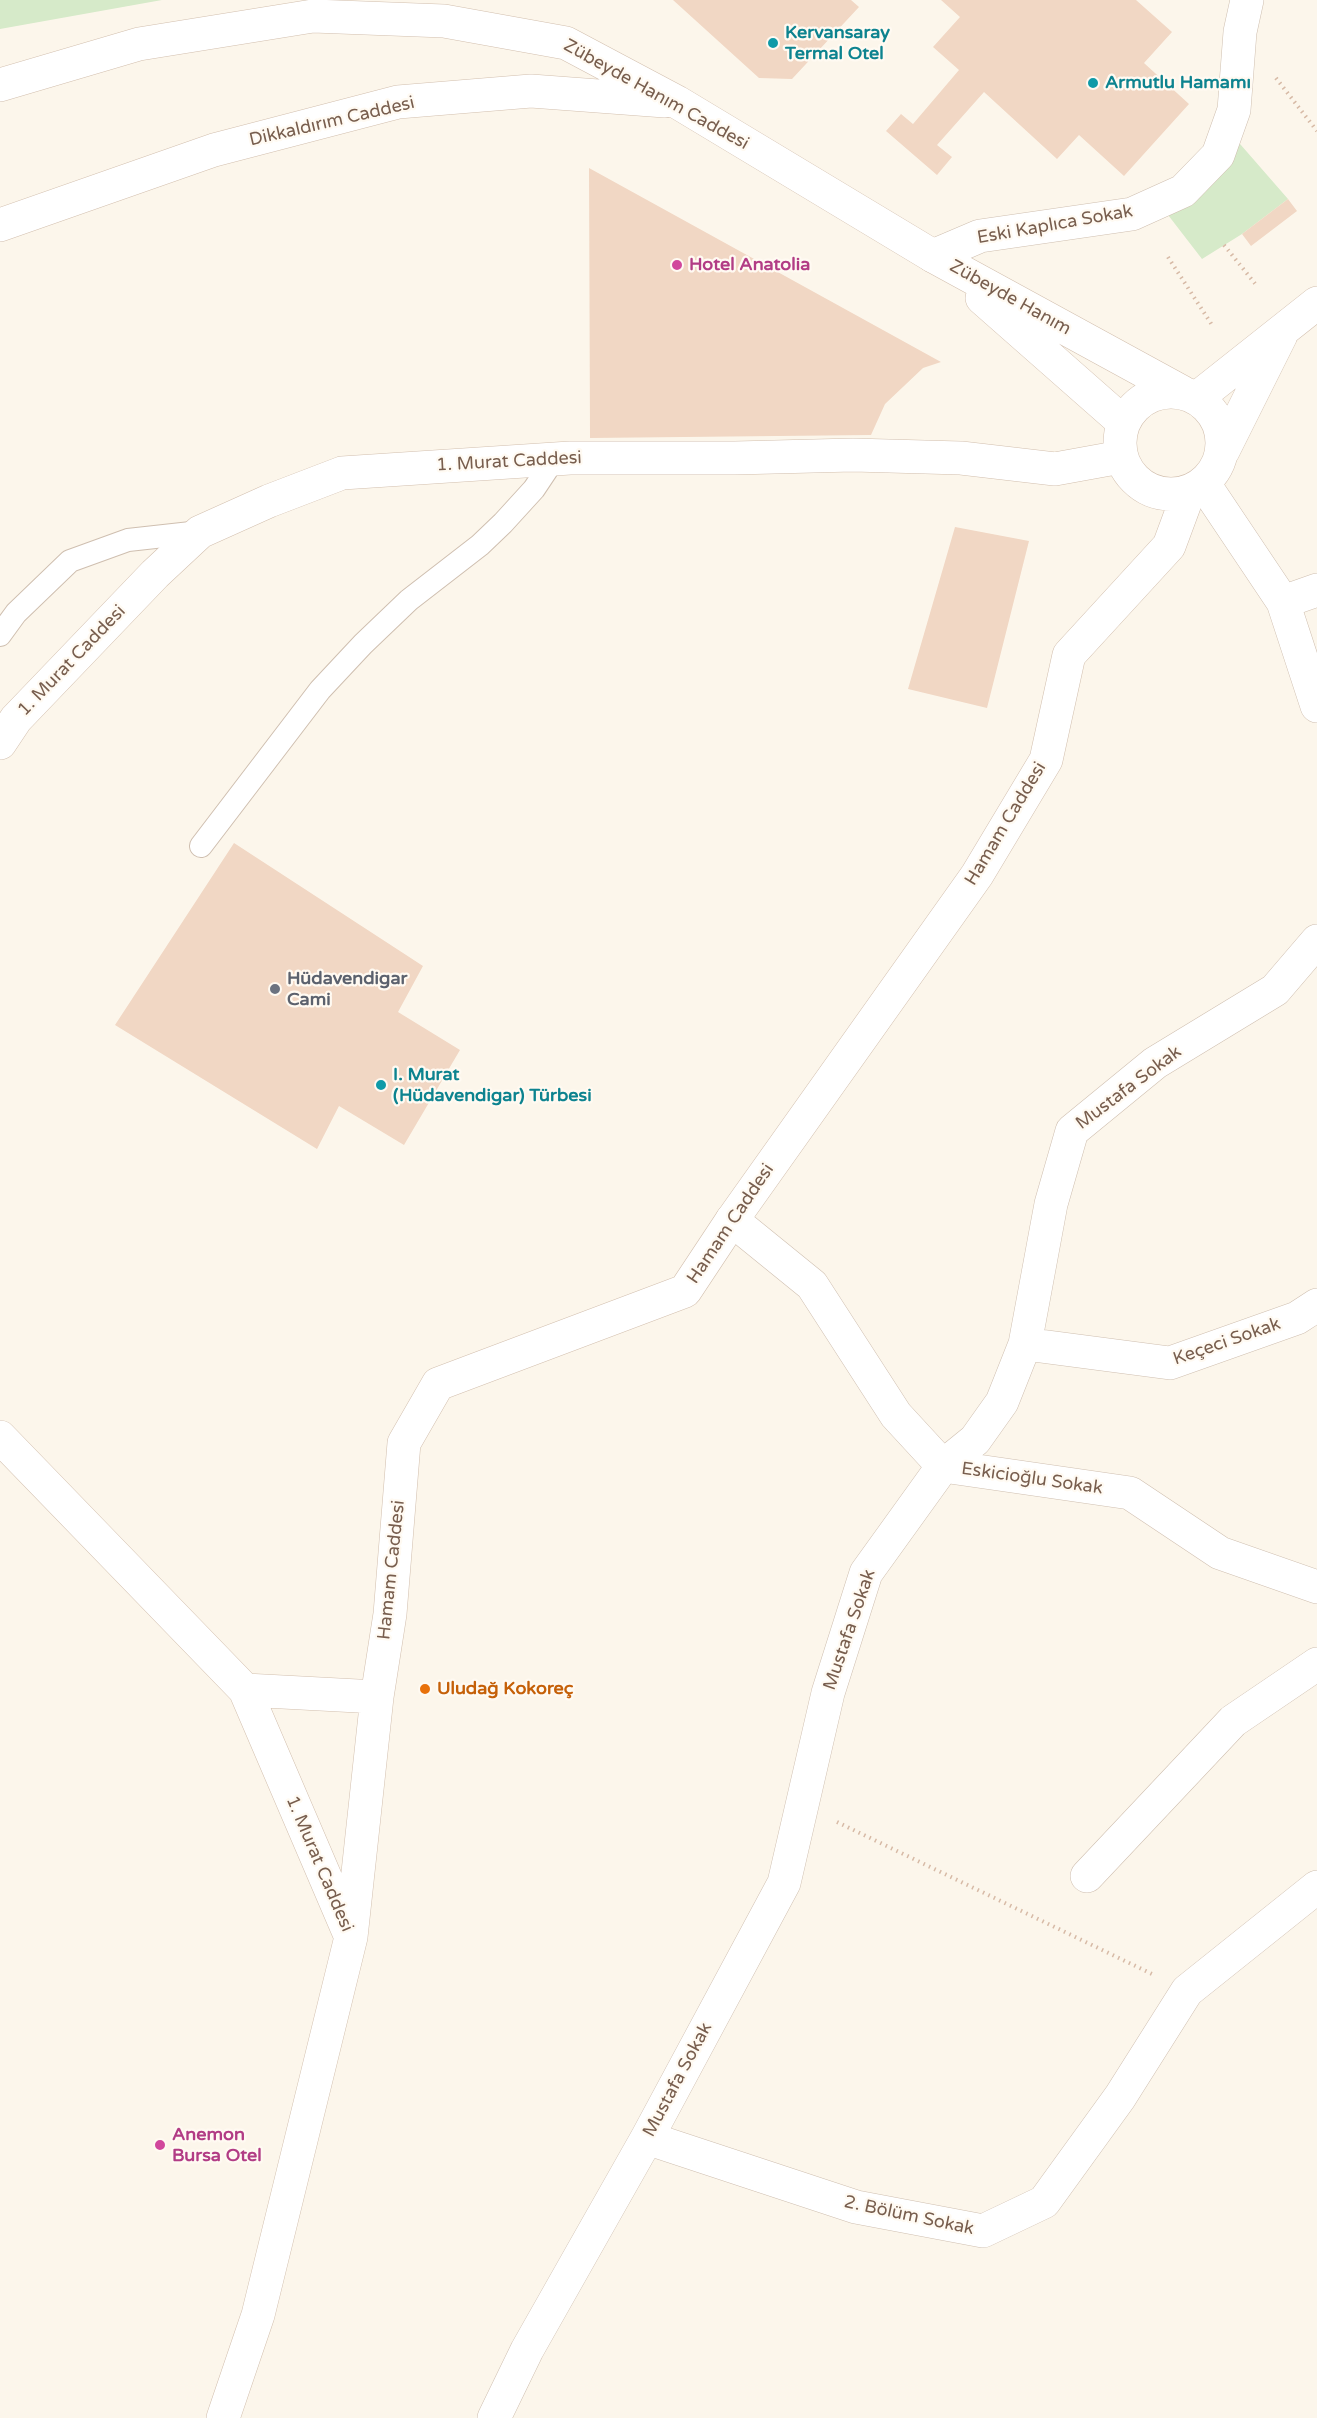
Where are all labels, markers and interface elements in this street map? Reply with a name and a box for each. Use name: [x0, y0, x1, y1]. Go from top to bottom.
place label: Kervansaray Termal Otel: [785, 22, 890, 64]
street label: Zübeyde Hanım Caddesi: [560, 35, 752, 155]
marker: Kervansaray Termal Otel: [766, 36, 780, 50]
place label: Armutlu Hamamı: [1105, 72, 1251, 94]
marker: Armutlu Hamamı: [1086, 76, 1100, 90]
street label: Dikkaldırım Caddesi: [247, 92, 417, 152]
street label: Eski Kaplıca Sokak: [976, 201, 1134, 249]
place label: Hotel Anatolia: [689, 254, 810, 276]
street label: Zübeyde Hanım: [946, 256, 1074, 340]
marker: Hotel Anatolia: [670, 258, 684, 272]
street label: 1. Murat Caddesi: [436, 447, 582, 477]
street label: 1. Murat Caddesi: [14, 601, 130, 721]
street label: Hamam Caddesi: [961, 758, 1051, 890]
place label: Hüdavendigar Cami: [287, 968, 407, 1010]
marker: Hüdavendigar Cami: [268, 982, 282, 996]
street label: Mustafa Sokak: [1072, 1041, 1186, 1135]
place label: I. Murat (Hüdavendigar) Türbesi: [393, 1064, 592, 1106]
marker: I. Murat (Hüdavendigar) Türbesi: [374, 1078, 388, 1092]
street label: Hamam Caddesi: [683, 1160, 779, 1288]
street label: Keçeci Sokak: [1170, 1314, 1284, 1370]
street label: Eskicioğlu Sokak: [960, 1458, 1104, 1500]
street label: Hamam Caddesi: [374, 1499, 410, 1641]
street label: Mustafa Sokak: [819, 1567, 881, 1693]
place label: Uludağ Kokoreç: [437, 1678, 573, 1700]
marker: Uludağ Kokoreç: [418, 1682, 432, 1696]
street label: 1. Murat Caddesi: [281, 1793, 357, 1935]
street label: Mustafa Sokak: [639, 2019, 717, 2141]
place label: Anemon Bursa Otel: [172, 2124, 262, 2166]
marker: Anemon Bursa Otel: [153, 2138, 167, 2152]
street label: 2. Bölüm Sokak: [842, 2192, 976, 2240]

